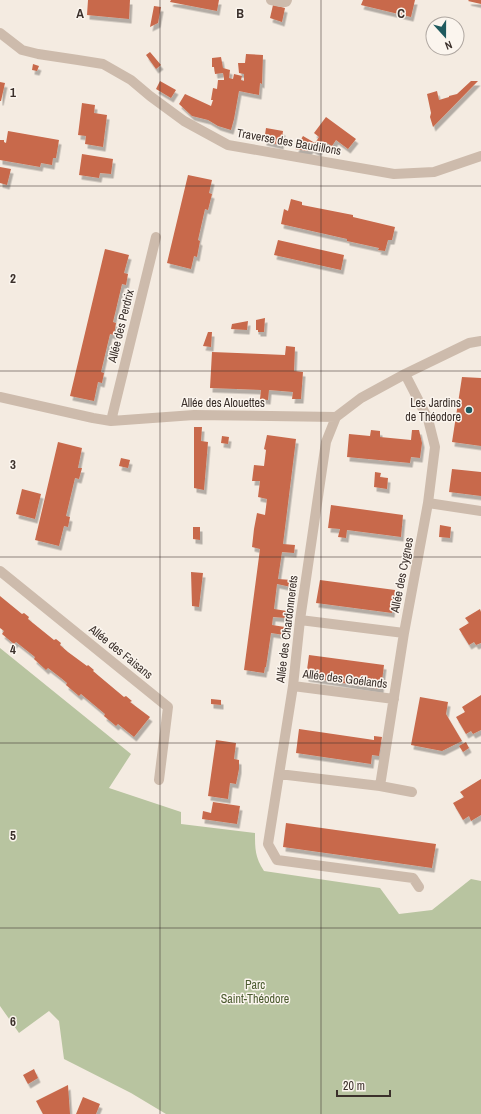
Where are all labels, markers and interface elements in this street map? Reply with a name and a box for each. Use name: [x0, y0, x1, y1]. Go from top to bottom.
text: A: [76, 5, 84, 22]
text: B: [236, 5, 244, 22]
text: C: [397, 5, 405, 22]
north arrow: [425, 16, 465, 56]
text: N: [443, 38, 454, 53]
text: 1: [10, 84, 16, 101]
street label: Traverse des Baudillons: [236, 125, 343, 159]
text: 2: [10, 270, 16, 287]
street label: Allée des Perdrix: [104, 288, 138, 365]
street label: Allée des Alouettes: [180, 395, 265, 411]
place label: Les Jardins de Théodore: [405, 395, 461, 425]
marker: Les Jardins de Théodore: [464, 405, 474, 415]
text: 3: [10, 456, 16, 473]
street label: Allée des Cygnes: [387, 536, 417, 615]
street label: Allée des Chardonnerets: [272, 574, 302, 685]
street label: Allée des Faisans: [85, 621, 156, 683]
text: 4: [10, 641, 16, 658]
street label: Allée des Goélands: [301, 666, 388, 692]
text: 5: [10, 827, 16, 844]
park label: Parc Saint-Théodore: [221, 977, 289, 1007]
text: 6: [10, 1013, 16, 1030]
scale bar: [337, 1072, 390, 1098]
text: 20 m: [343, 1078, 365, 1094]

